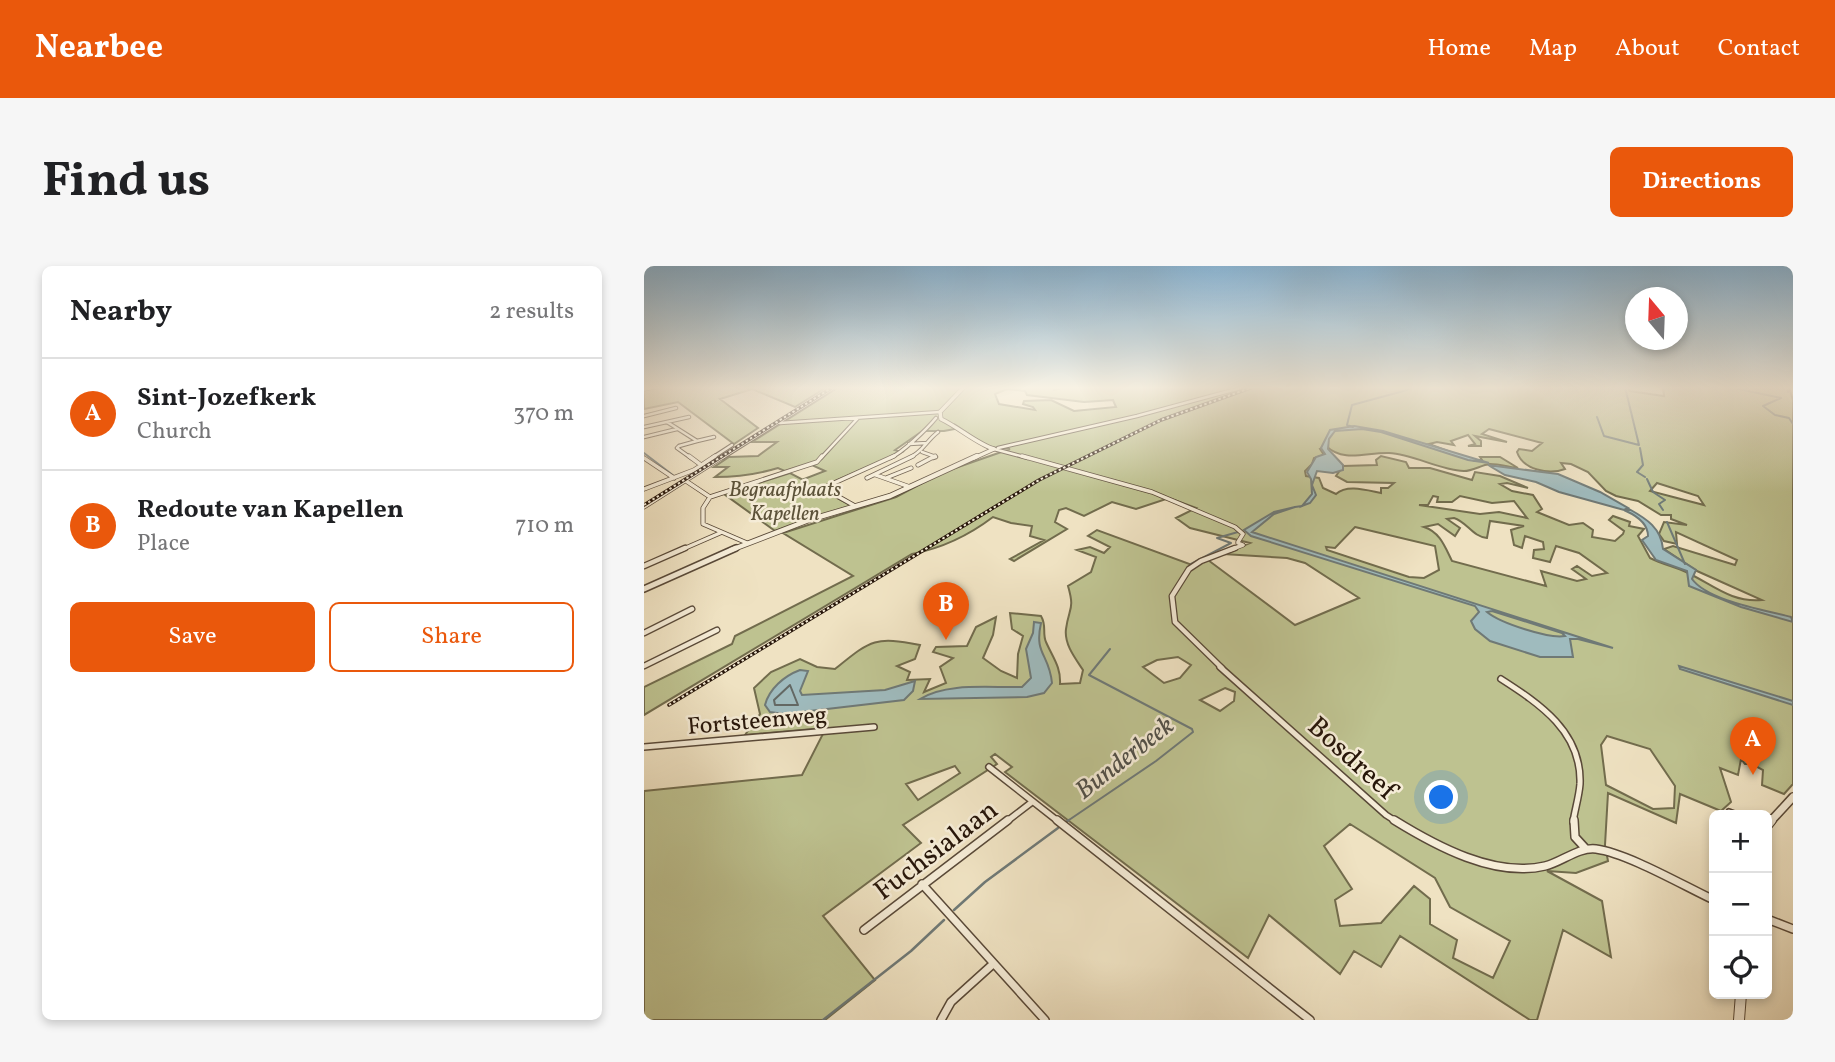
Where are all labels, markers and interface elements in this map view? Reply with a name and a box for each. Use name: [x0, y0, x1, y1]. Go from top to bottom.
text: Nearbee: [35, 26, 163, 72]
text: Home: [1427, 32, 1491, 66]
text: Map: [1529, 32, 1577, 66]
text: About: [1615, 32, 1680, 66]
text: Contact: [1718, 32, 1800, 66]
button: Directions: [1610, 147, 1793, 217]
text: Find us: [42, 148, 210, 217]
north arrow: [1625, 287, 1688, 350]
text: Nearby: [70, 291, 172, 333]
text: 2 results: [489, 296, 574, 328]
text: Sint-Jozefkerk: [137, 380, 316, 416]
text: A: [85, 398, 101, 430]
text: 370 m: [513, 398, 574, 430]
text: Church: [137, 416, 212, 448]
park label: Begraafplaats Kapellen: [729, 476, 841, 529]
text: Redoute van Kapellen: [137, 492, 404, 528]
text: B: [85, 510, 101, 542]
text: 710 m: [515, 510, 574, 542]
text: Place: [137, 528, 190, 560]
pin: B: [923, 582, 969, 640]
button: Save: [70, 602, 315, 672]
button: Share: [329, 602, 574, 672]
street label: Fortsteenweg: [686, 699, 828, 745]
street label: Bosdreef: [1298, 708, 1406, 811]
water label: Bunderbeek: [1068, 709, 1182, 809]
pin: A: [1730, 717, 1776, 775]
your location: [1424, 780, 1458, 814]
street label: Fuchsialaan: [866, 791, 1007, 911]
map controls: [1709, 810, 1772, 999]
button: +: [1709, 810, 1772, 873]
button: −: [1709, 873, 1772, 936]
button: locate: [1709, 936, 1772, 999]

